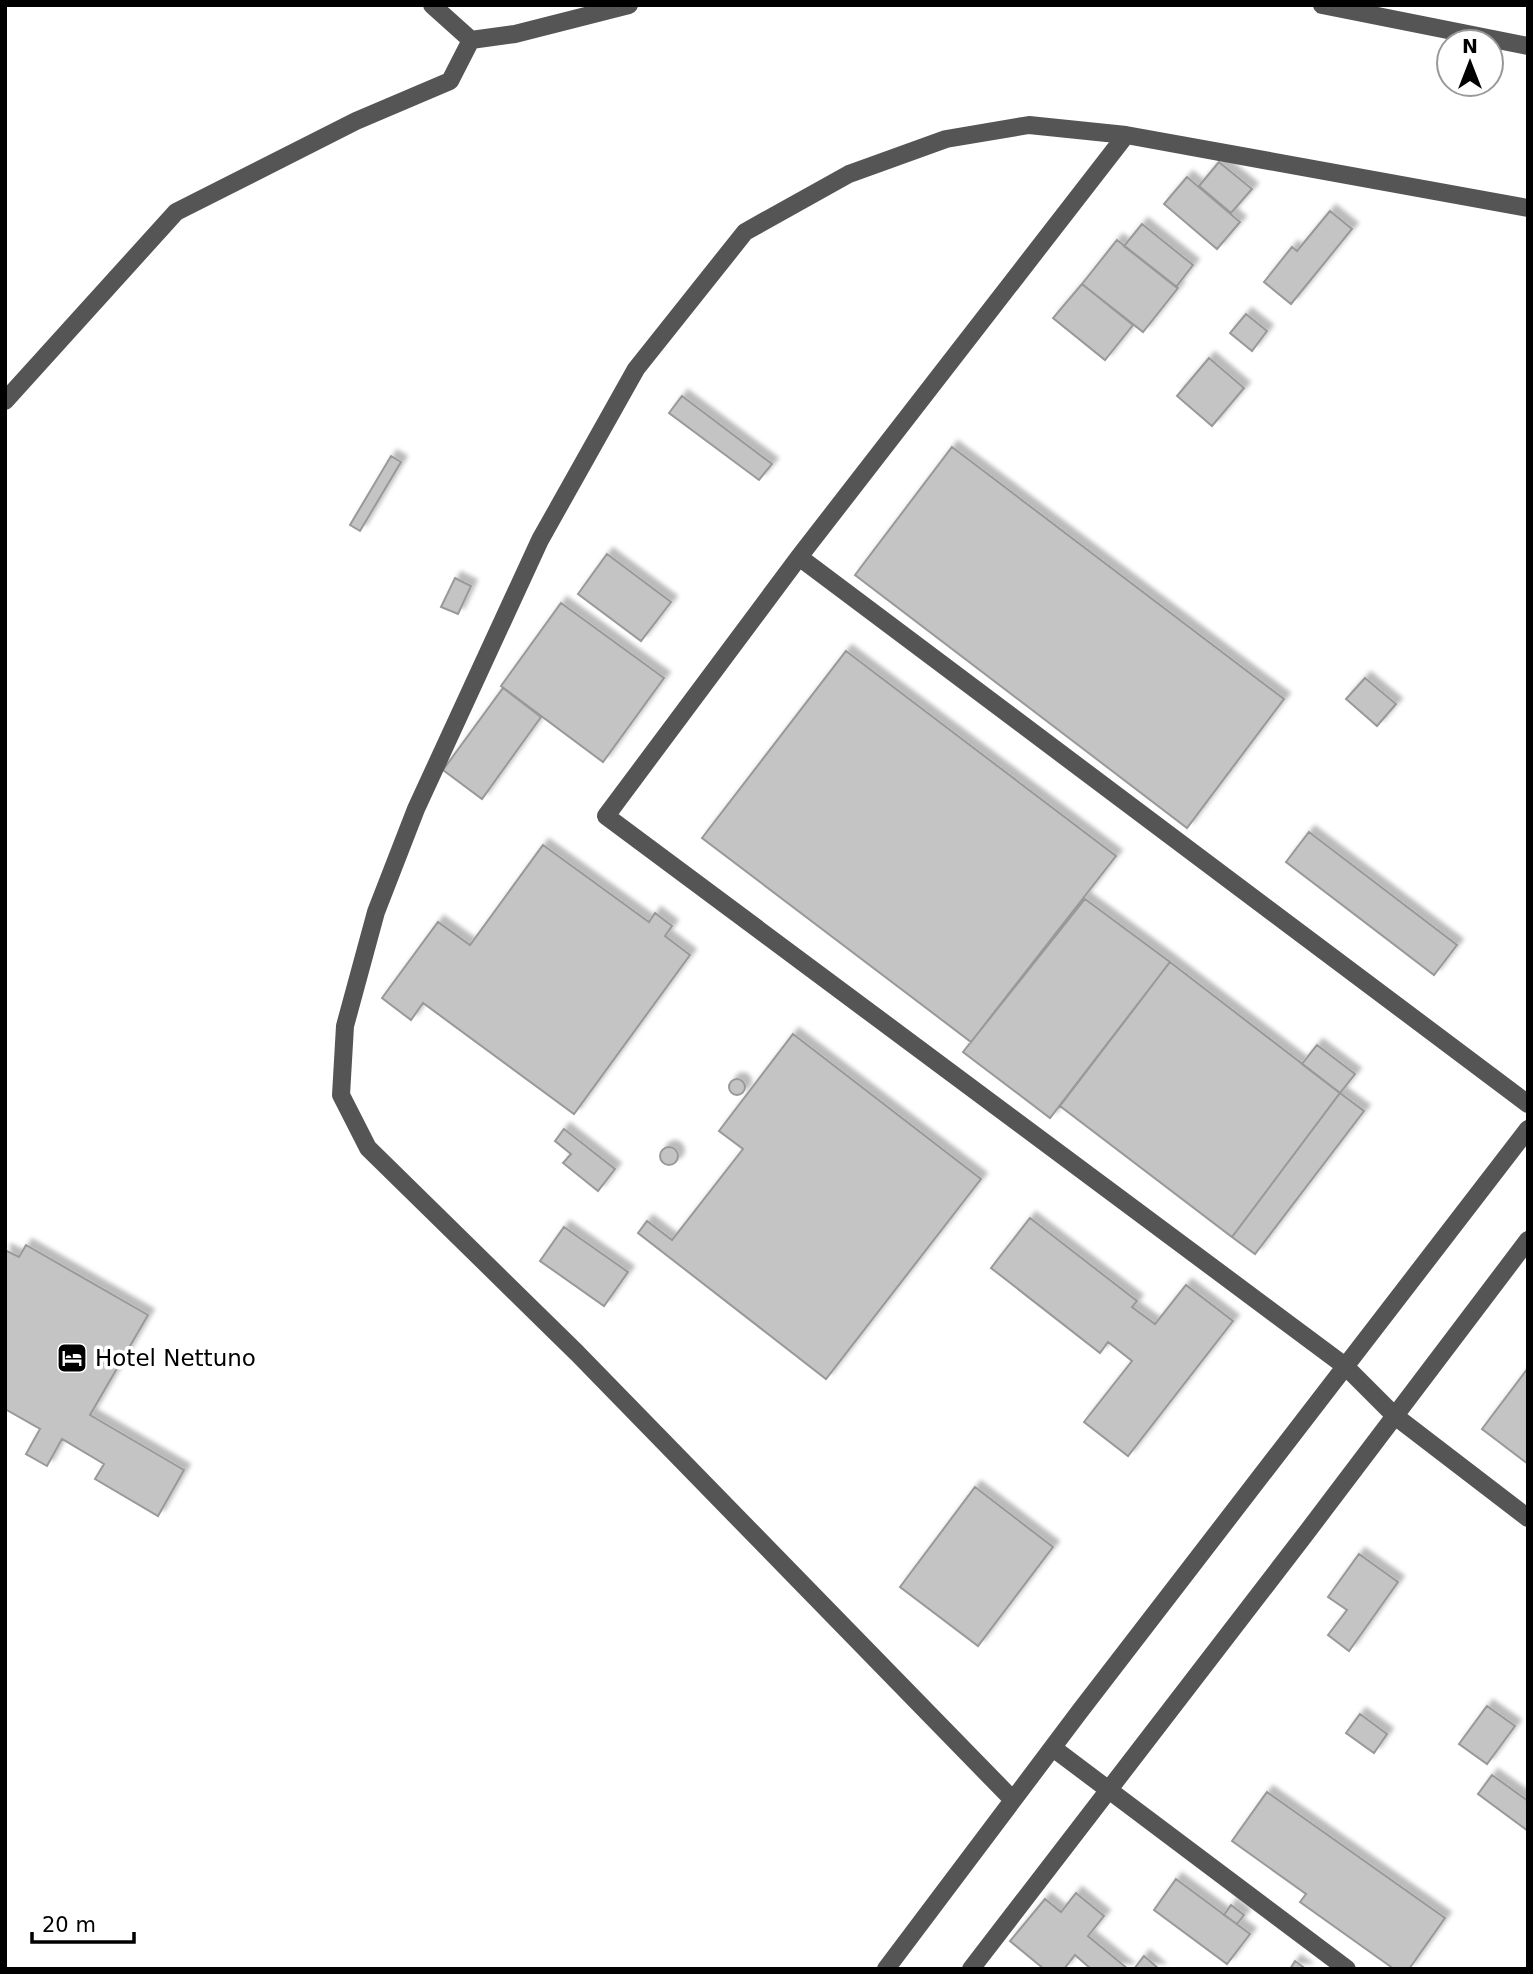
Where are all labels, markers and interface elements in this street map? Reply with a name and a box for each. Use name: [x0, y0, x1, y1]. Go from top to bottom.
north arrow: [1435, 28, 1505, 98]
text: N: [1462, 35, 1478, 57]
hotel icon: Hotel Nettuno: [55, 1341, 89, 1375]
place label: Hotel Nettuno: [95, 1345, 256, 1371]
scale bar: [32, 1900, 133, 1944]
text: 20 m: [42, 1913, 96, 1937]

